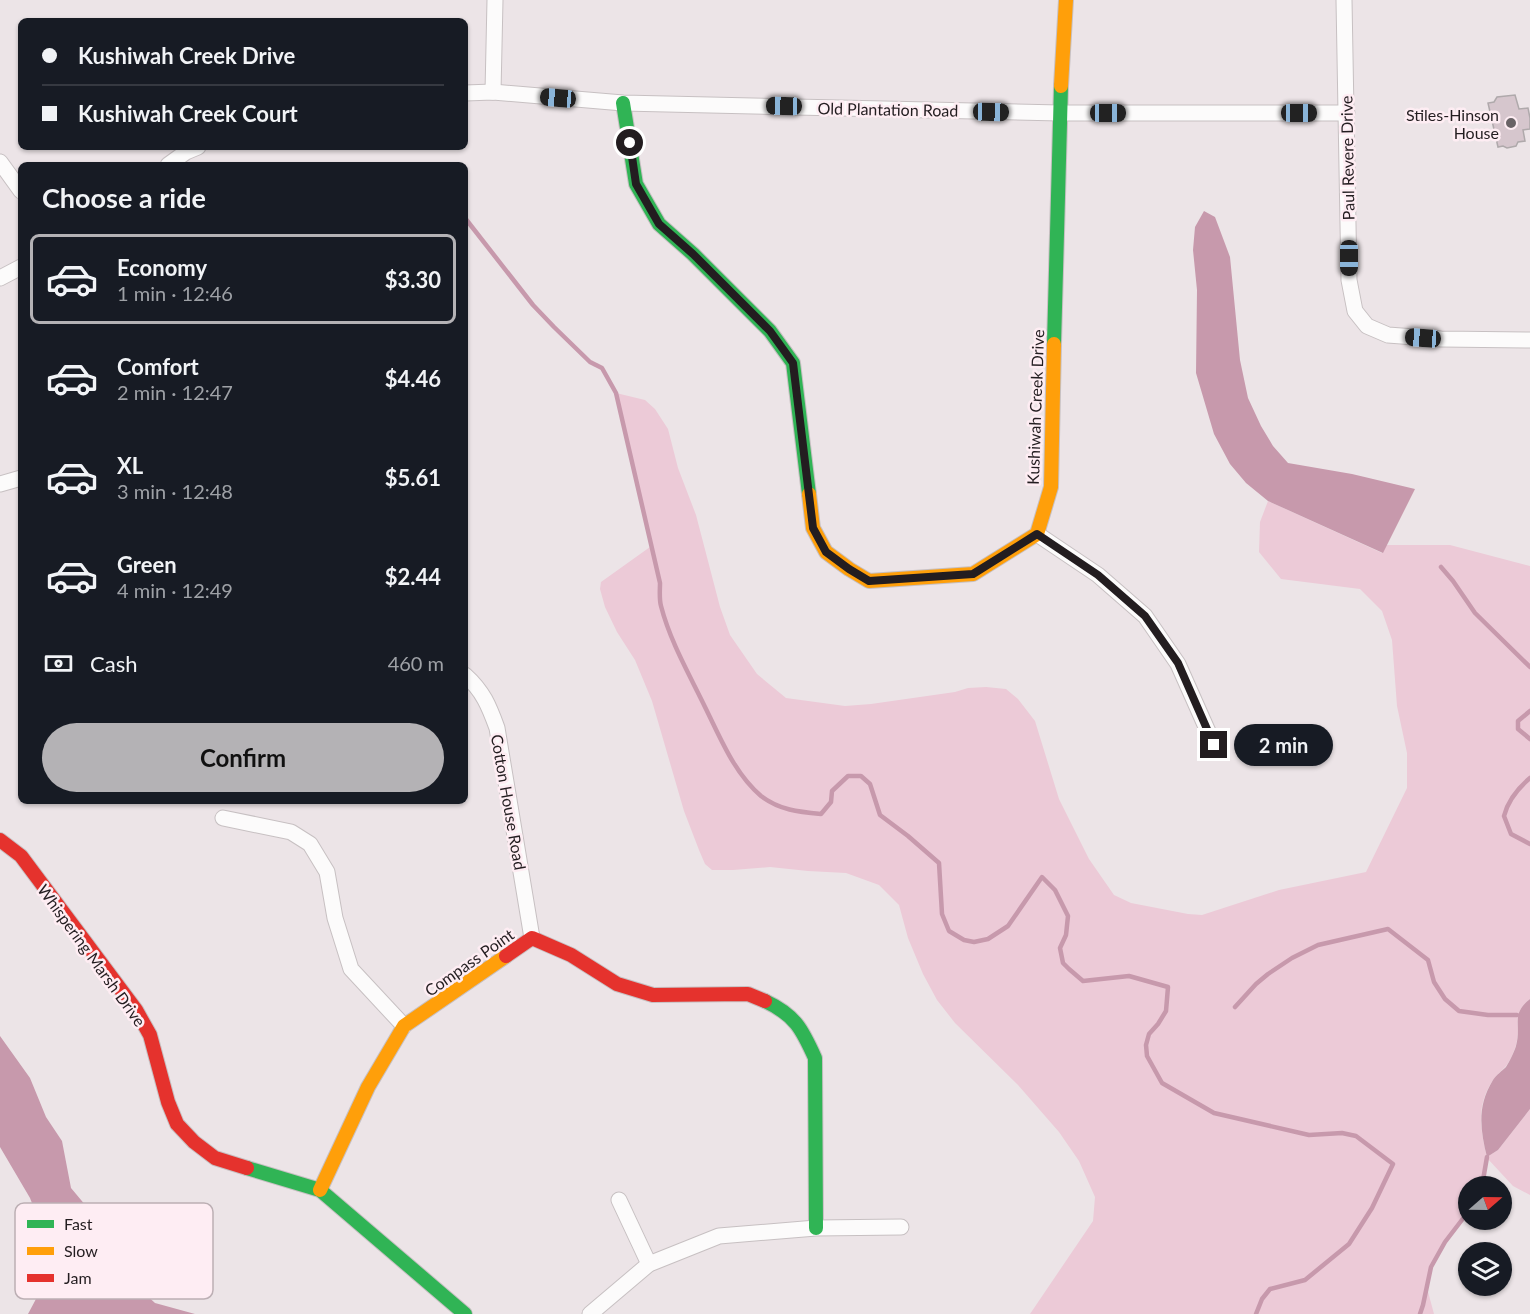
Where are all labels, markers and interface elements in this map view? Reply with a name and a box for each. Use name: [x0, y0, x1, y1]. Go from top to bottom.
text: Kushiwah Creek Drive: [78, 42, 295, 69]
car: [539, 87, 577, 109]
street label: Paul Revere Drive: [1336, 96, 1358, 220]
car: [766, 97, 802, 115]
street label: Old Plantation Road: [818, 98, 958, 120]
text: Kushiwah Creek Court: [78, 100, 298, 127]
car: [973, 103, 1009, 121]
car: [1090, 104, 1126, 122]
car: [1281, 104, 1317, 122]
place label: Stiles-Hinson House: [1406, 105, 1499, 142]
marker: Stiles-Hinson House: [1504, 116, 1518, 130]
route start: [616, 129, 643, 156]
text: Choose a ride: [42, 181, 206, 214]
car: [1340, 240, 1358, 276]
icon: car: [45, 252, 99, 306]
text: Economy: [117, 254, 207, 281]
text: $3.30: [385, 266, 441, 293]
text: 1 min · 12:46: [117, 281, 233, 305]
car: [1404, 328, 1442, 348]
street label: Kushiwah Creek Drive: [1023, 329, 1047, 485]
icon: car: [45, 351, 99, 405]
text: Comfort: [117, 353, 199, 380]
text: $4.46: [385, 365, 441, 392]
text: 2 min · 12:47: [117, 380, 233, 404]
icon: car: [45, 450, 99, 504]
text: XL: [117, 452, 143, 479]
text: $5.61: [385, 464, 441, 491]
text: 3 min · 12:48: [117, 479, 233, 503]
icon: car: [45, 549, 99, 603]
text: Green: [117, 551, 177, 578]
text: $2.44: [385, 563, 441, 590]
text: 4 min · 12:49: [117, 578, 233, 602]
icon: cash: [42, 647, 75, 680]
text: Cash: [90, 650, 137, 677]
text: 460 m: [388, 651, 444, 675]
button: Confirm: [42, 723, 444, 792]
callout: 2 min: [1235, 724, 1334, 766]
route end: [1200, 731, 1227, 758]
street label: Cotton House Road: [488, 733, 530, 871]
text: 2 min: [1259, 733, 1308, 757]
street label: Whispering Marsh Drive: [34, 880, 150, 1030]
street label: Compass Point: [421, 924, 517, 1000]
north arrow: [1458, 1176, 1512, 1230]
map controls: [1458, 1176, 1512, 1296]
legend: [15, 1203, 213, 1299]
text: Fast: [64, 1214, 93, 1233]
text: Slow: [64, 1241, 98, 1260]
button: layers: [1458, 1242, 1512, 1296]
text: Jam: [64, 1268, 92, 1287]

